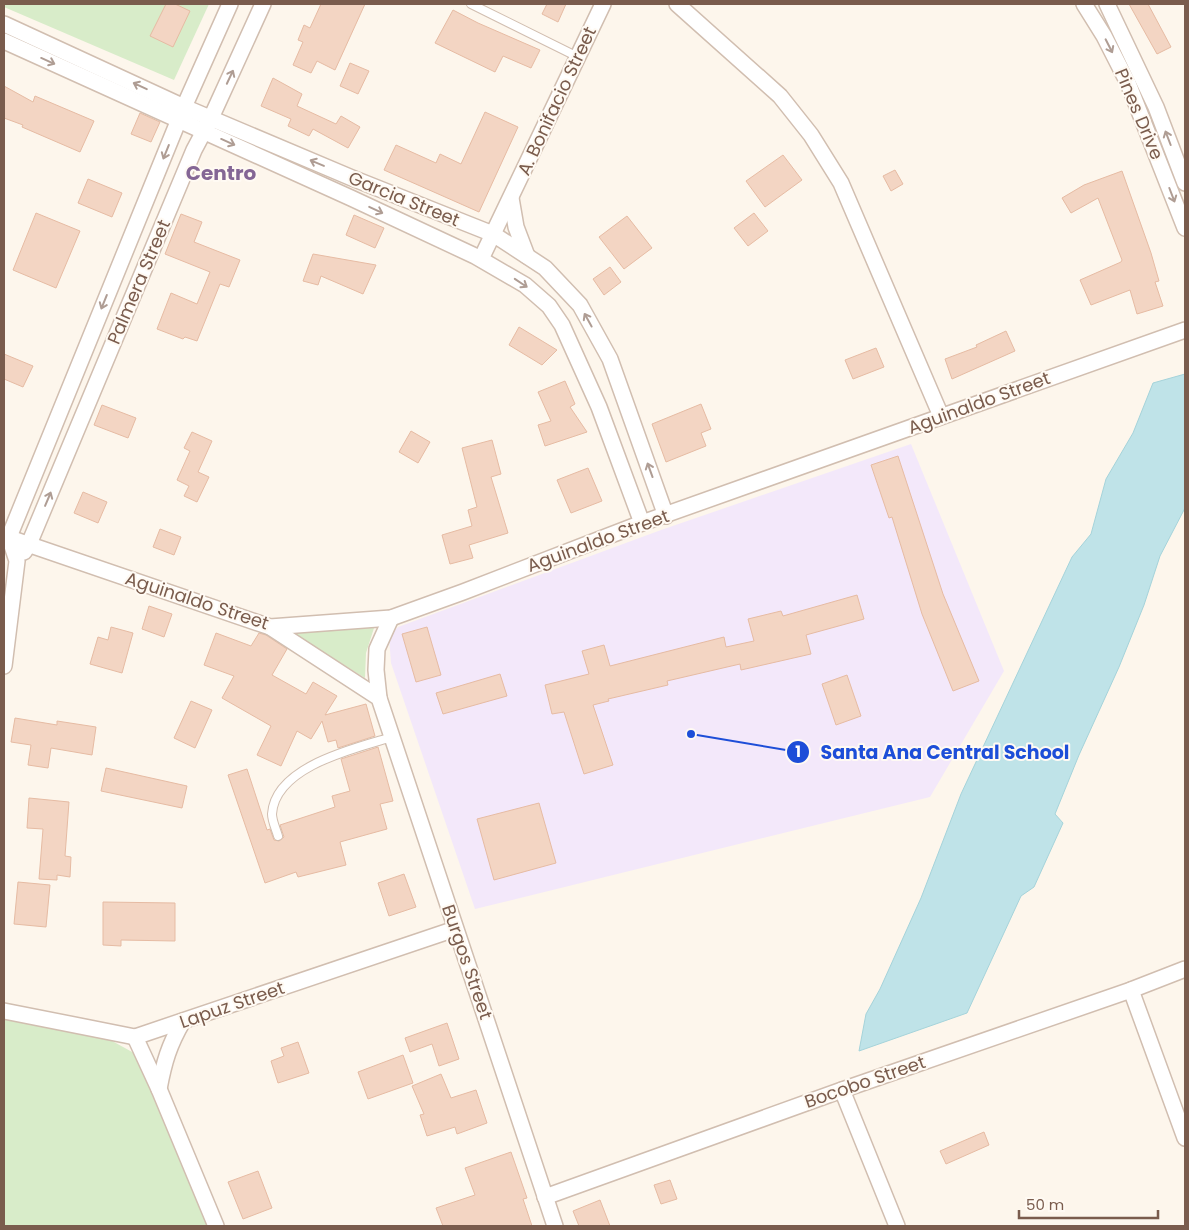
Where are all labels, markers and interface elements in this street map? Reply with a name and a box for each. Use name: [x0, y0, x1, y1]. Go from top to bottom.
street label: A. Bonifacio Street: [511, 22, 602, 179]
one-way arrow: [1105, 38, 1114, 53]
one-way arrow: [40, 57, 55, 67]
street label: Pines Drive: [1109, 64, 1170, 163]
one-way arrow: [225, 70, 235, 85]
one-way arrow: [133, 81, 148, 91]
one-way arrow: [1163, 130, 1172, 146]
one-way arrow: [220, 138, 235, 148]
one-way arrow: [160, 144, 170, 159]
one-way arrow: [310, 158, 325, 168]
district label: Centro: [186, 159, 256, 187]
street label: Garcia Street: [345, 165, 464, 232]
one-way arrow: [1168, 187, 1178, 202]
one-way arrow: [368, 205, 383, 215]
street label: Palmera Street: [101, 216, 176, 348]
one-way arrow: [514, 278, 528, 288]
one-way arrow: [99, 294, 109, 309]
one-way arrow: [583, 314, 593, 328]
street label: Aguinaldo Street: [904, 365, 1053, 440]
one-way arrow: [644, 463, 654, 479]
one-way arrow: [44, 492, 53, 507]
street label: Aguinaldo Street: [523, 503, 672, 578]
street label: Aguinaldo Street: [122, 566, 272, 636]
callout: Santa Ana Central School: [786, 735, 1080, 769]
text: Santa Ana Central School: [821, 739, 1069, 766]
text: 1: [795, 741, 801, 762]
street label: Burgos Street: [436, 901, 499, 1023]
street label: Lapuz Street: [176, 975, 288, 1034]
street label: Bocobo Street: [801, 1049, 929, 1114]
scale bar: [1019, 1188, 1158, 1220]
text: 50 m: [1026, 1194, 1064, 1215]

